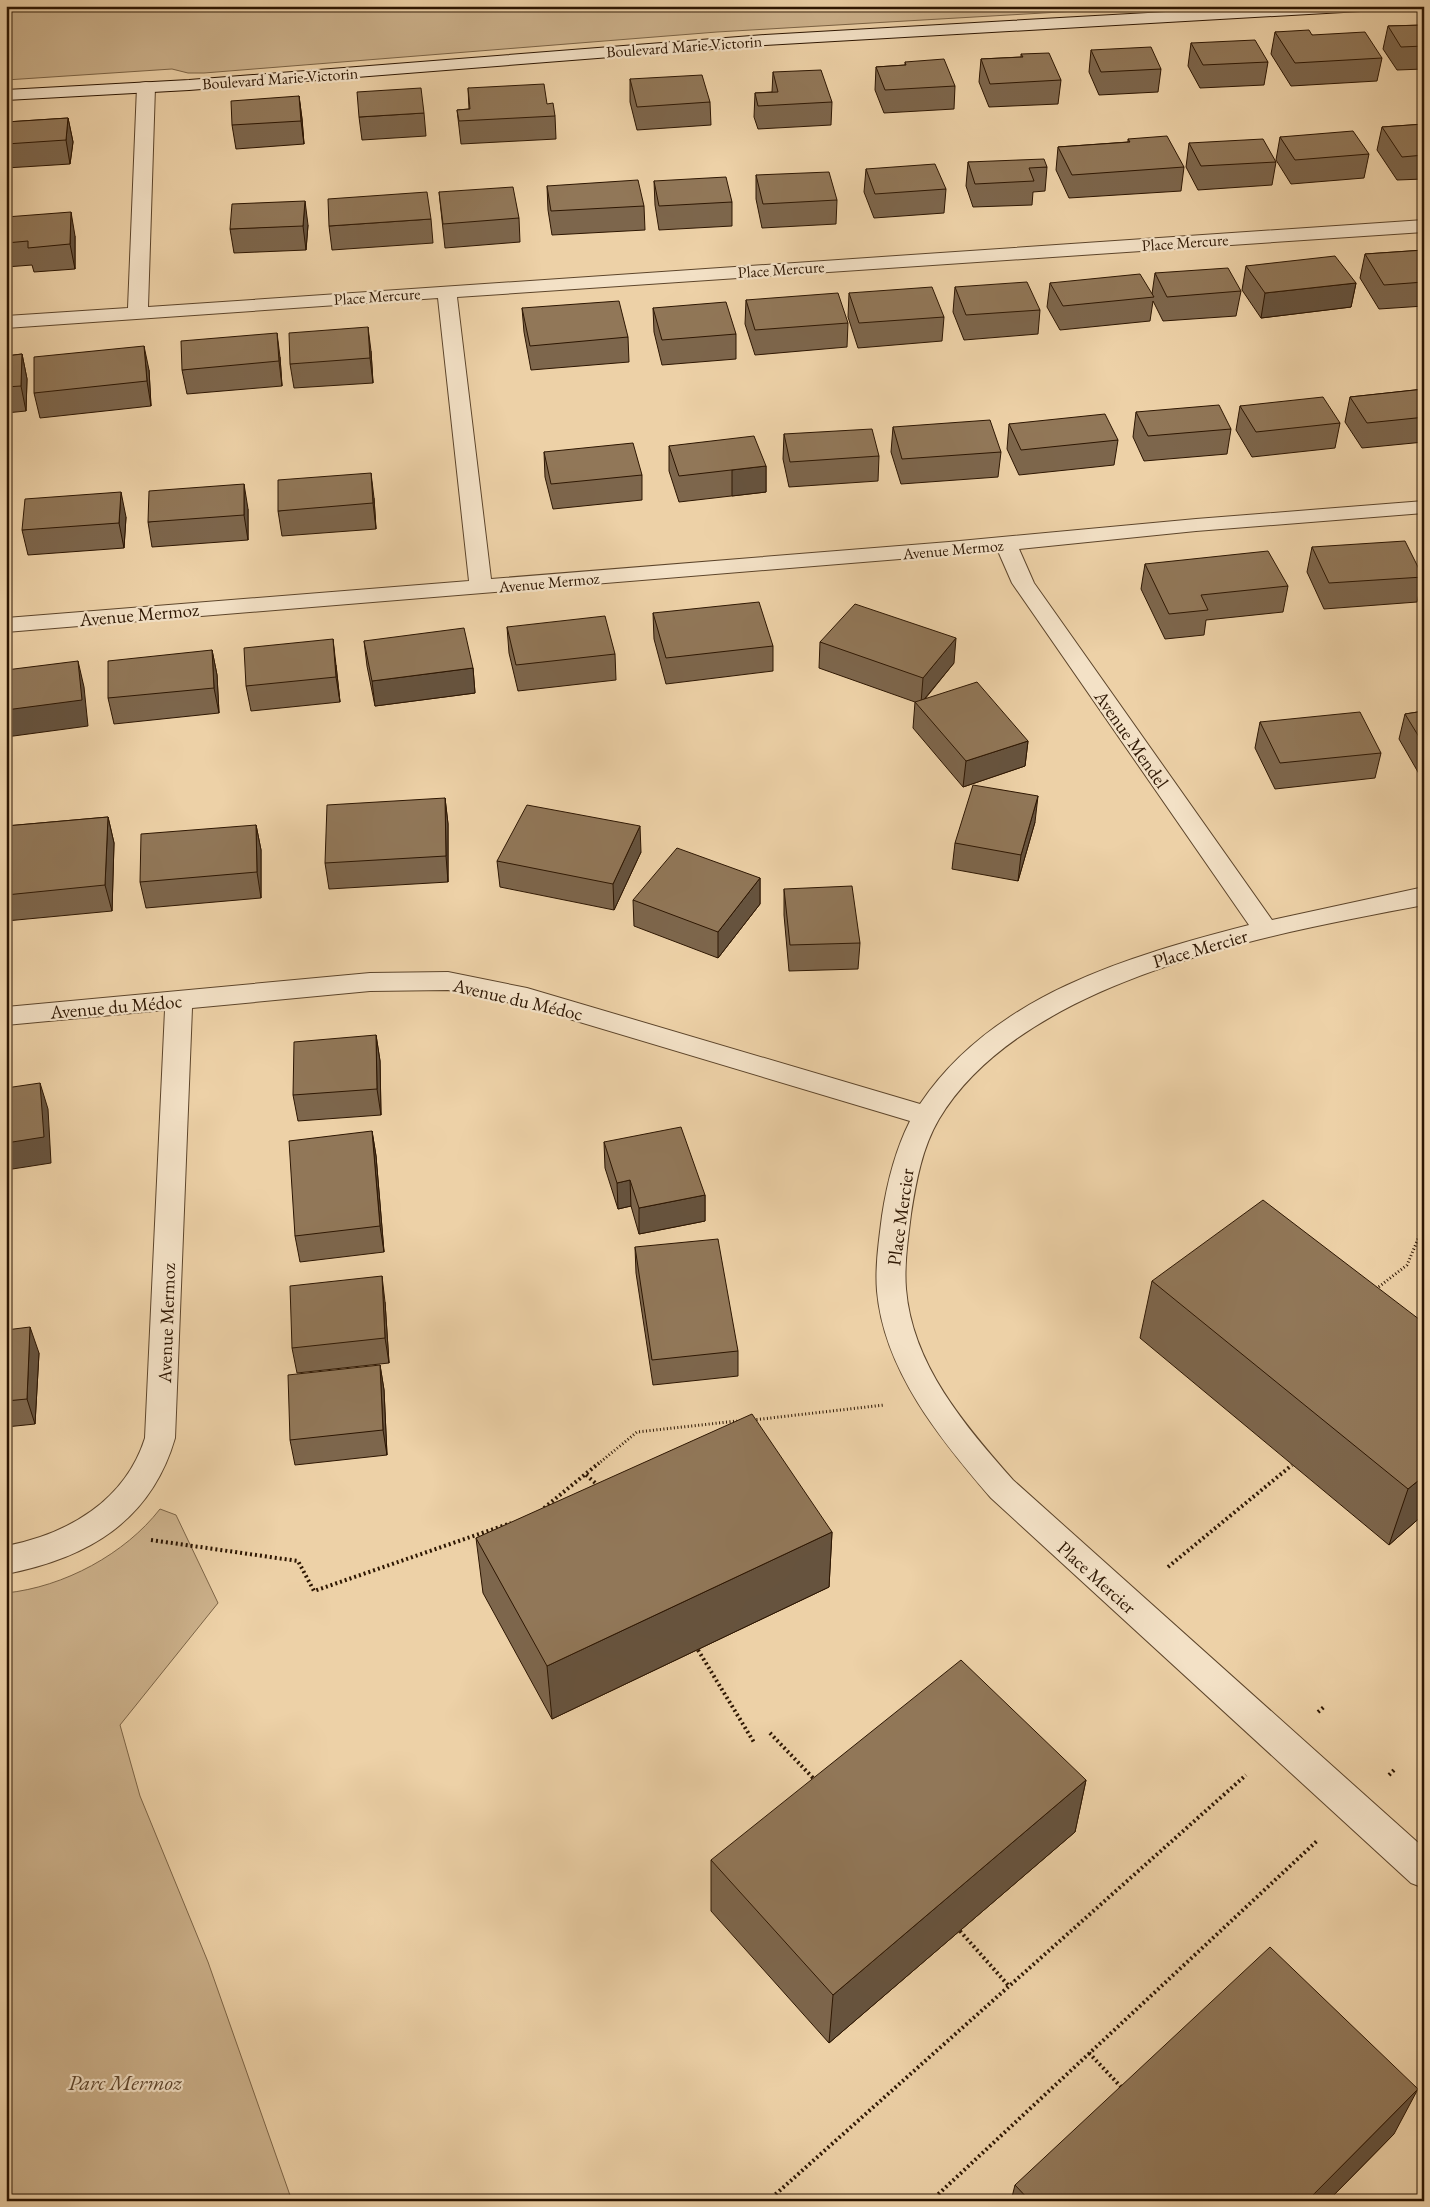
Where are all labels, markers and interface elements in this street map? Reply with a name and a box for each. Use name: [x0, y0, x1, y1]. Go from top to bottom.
street label: Boulevard Marie-Victorin: [605, 31, 763, 62]
street label: Boulevard Marie-Victorin: [201, 63, 359, 94]
street label: Place Mercure: [1141, 229, 1229, 256]
street label: Place Mercure: [737, 256, 825, 283]
street label: Place Mercure: [333, 283, 421, 310]
street label: Avenue Mermoz: [901, 535, 1004, 564]
street label: Avenue Mermoz: [497, 568, 600, 597]
street label: Avenue Mermoz: [77, 597, 201, 632]
street label: Avenue Mendel: [1088, 685, 1175, 794]
street label: Place Mercier: [1150, 923, 1251, 974]
street label: Avenue du Médoc: [450, 972, 585, 1027]
street label: Avenue du Médoc: [48, 988, 183, 1025]
street label: Place Mercier: [881, 1166, 920, 1267]
street label: Avenue Mermoz: [152, 1262, 181, 1384]
street label: Place Mercier: [1052, 1535, 1142, 1620]
park label: Parc Mermoz: [68, 2068, 182, 2097]

